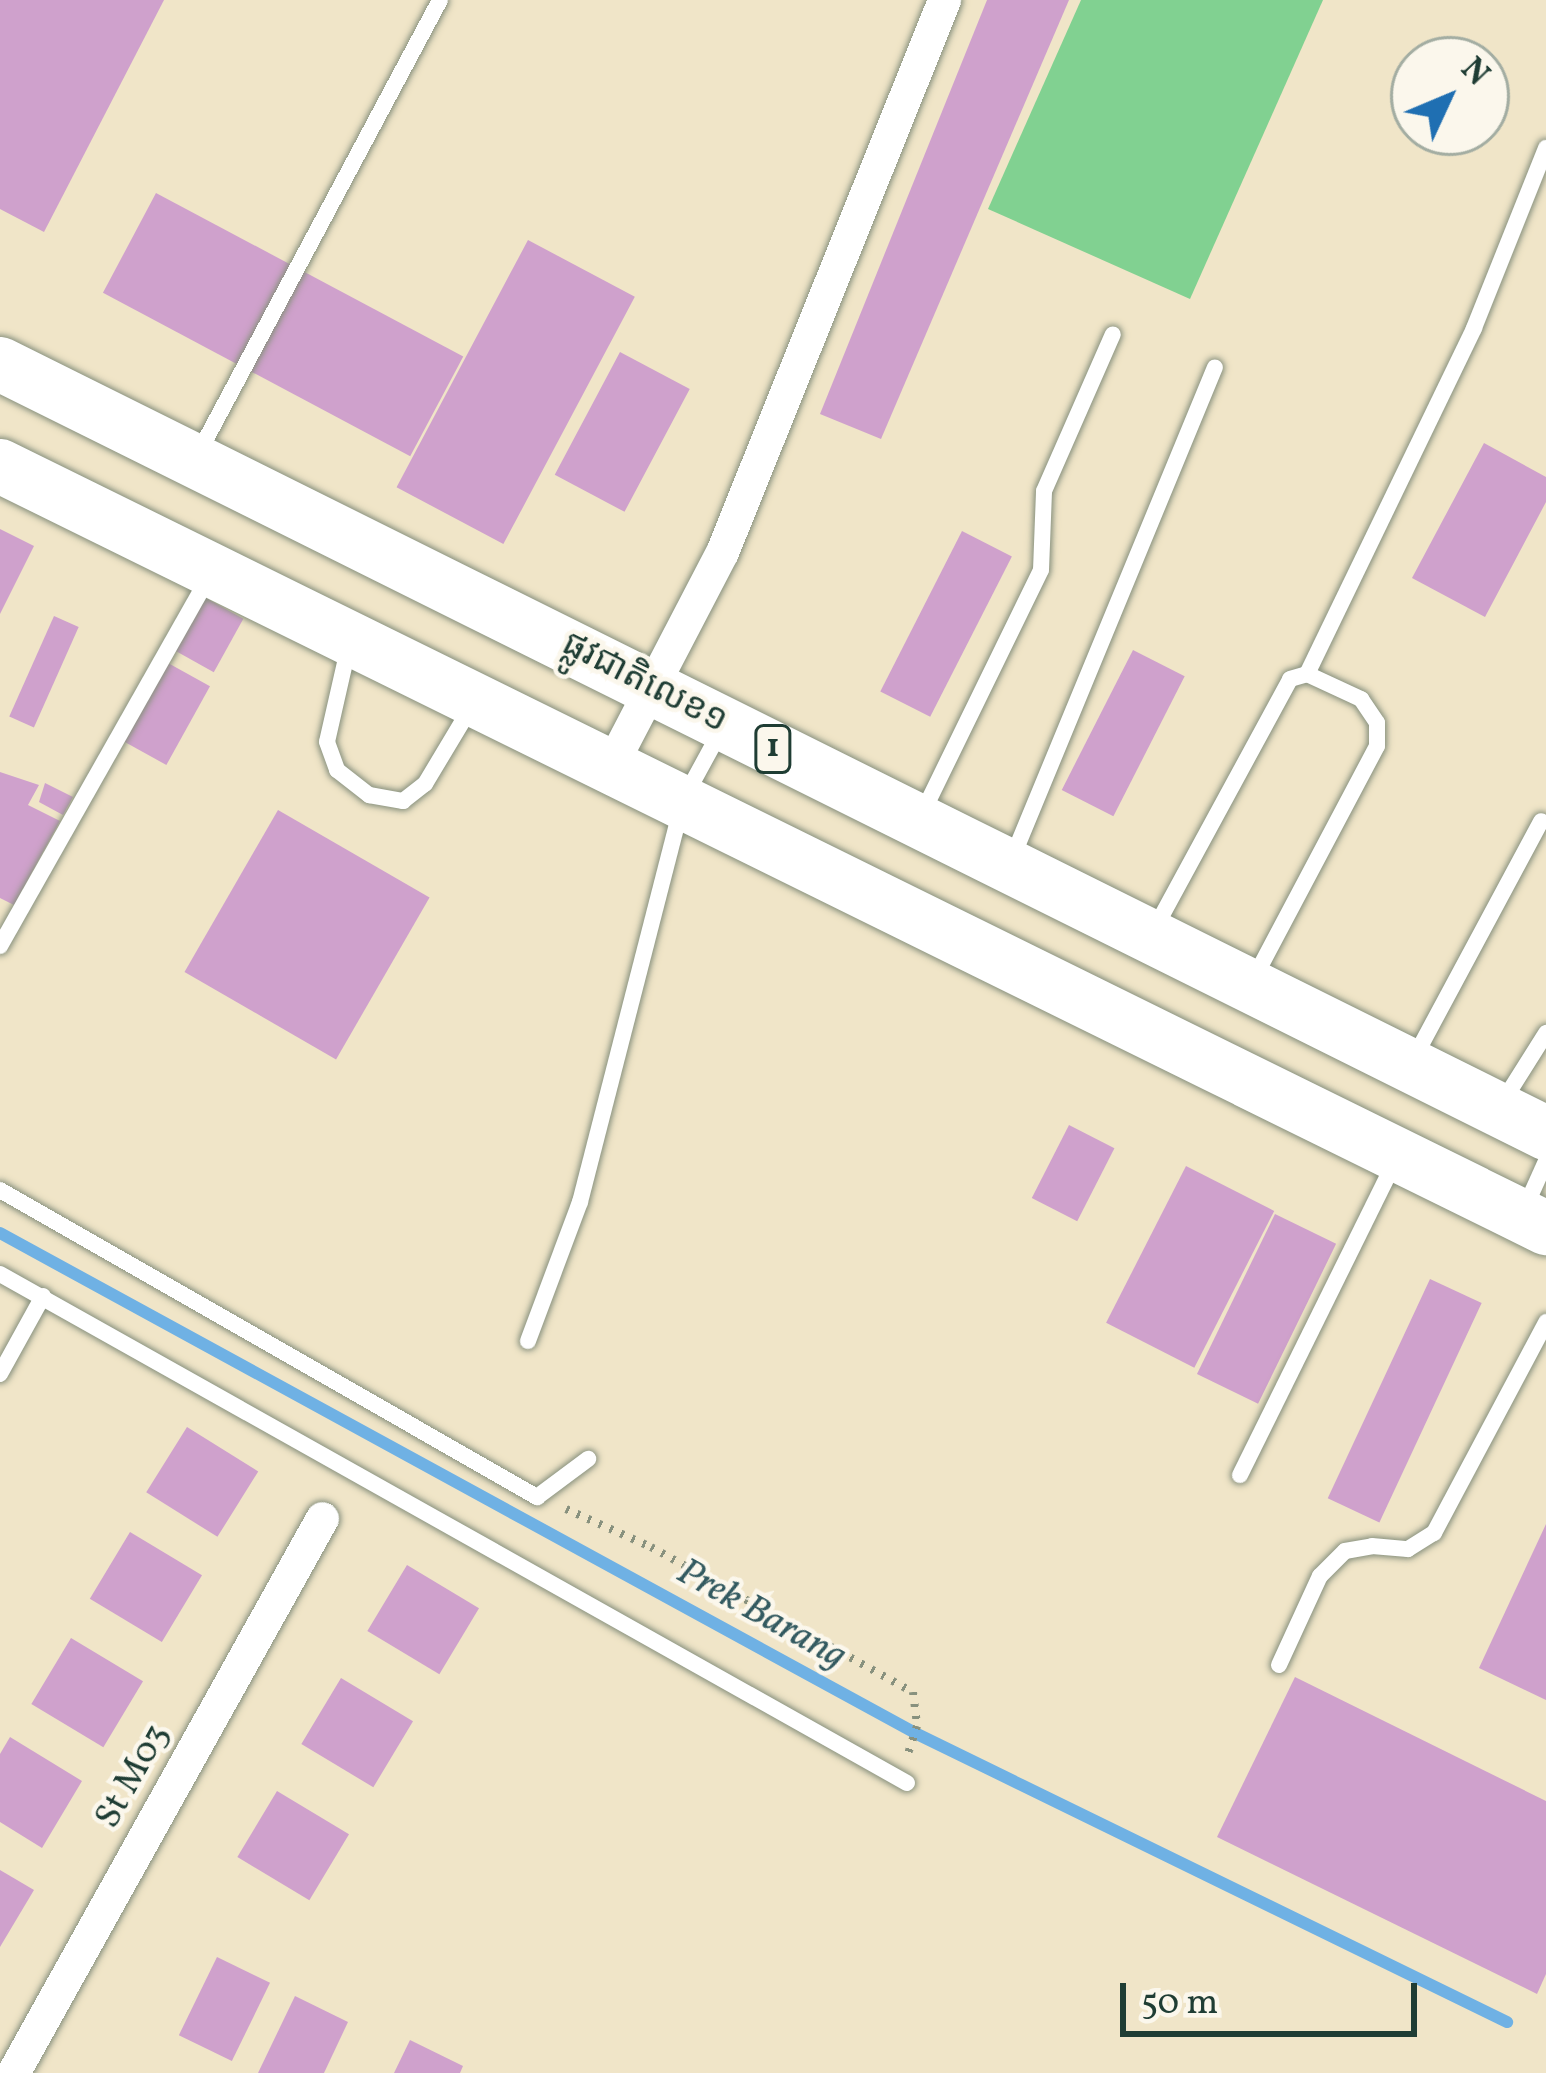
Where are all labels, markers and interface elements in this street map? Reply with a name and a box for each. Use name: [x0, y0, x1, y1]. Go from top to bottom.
north arrow: [1390, 36, 1510, 156]
text: N: [1449, 48, 1499, 98]
street label: ផ្លូវជាតិលេខ១: [554, 624, 734, 744]
road number: 1: [752, 722, 794, 776]
water label: Prek Barang: [668, 1549, 854, 1681]
street label: St M03: [88, 1717, 180, 1837]
scale bar: [1126, 1959, 1423, 2033]
text: 50 m: [1141, 1979, 1218, 2029]

